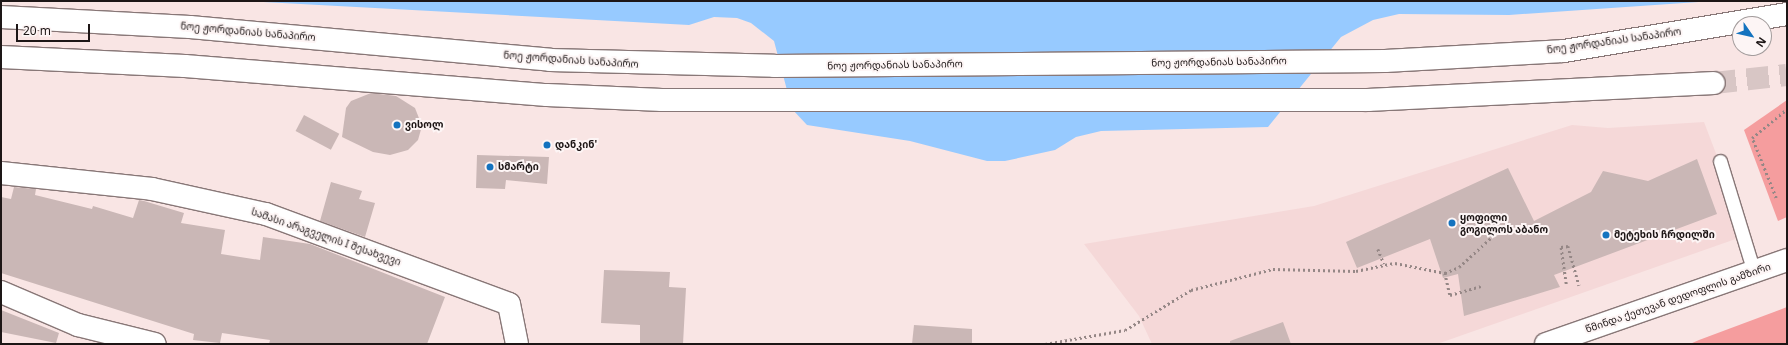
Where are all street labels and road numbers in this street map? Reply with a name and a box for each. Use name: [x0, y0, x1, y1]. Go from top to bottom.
street label: ნოე ჟორდანიას სანაპირო: [180, 20, 316, 44]
street label: ნოე ჟორდანიას სანაპირო: [1546, 26, 1682, 56]
street label: ნოე ჟორდანიას სანაპირო: [503, 49, 639, 71]
street label: ნოე ჟორდანიას სანაპირო: [1151, 55, 1287, 69]
street label: ნოე ჟორდანიას სანაპირო: [827, 58, 963, 72]
street label: სამასი არაგველის I შესახვევი: [250, 206, 402, 268]
street label: წმინდა ქეთევან დედოფლის გამზირი: [1584, 261, 1772, 335]

